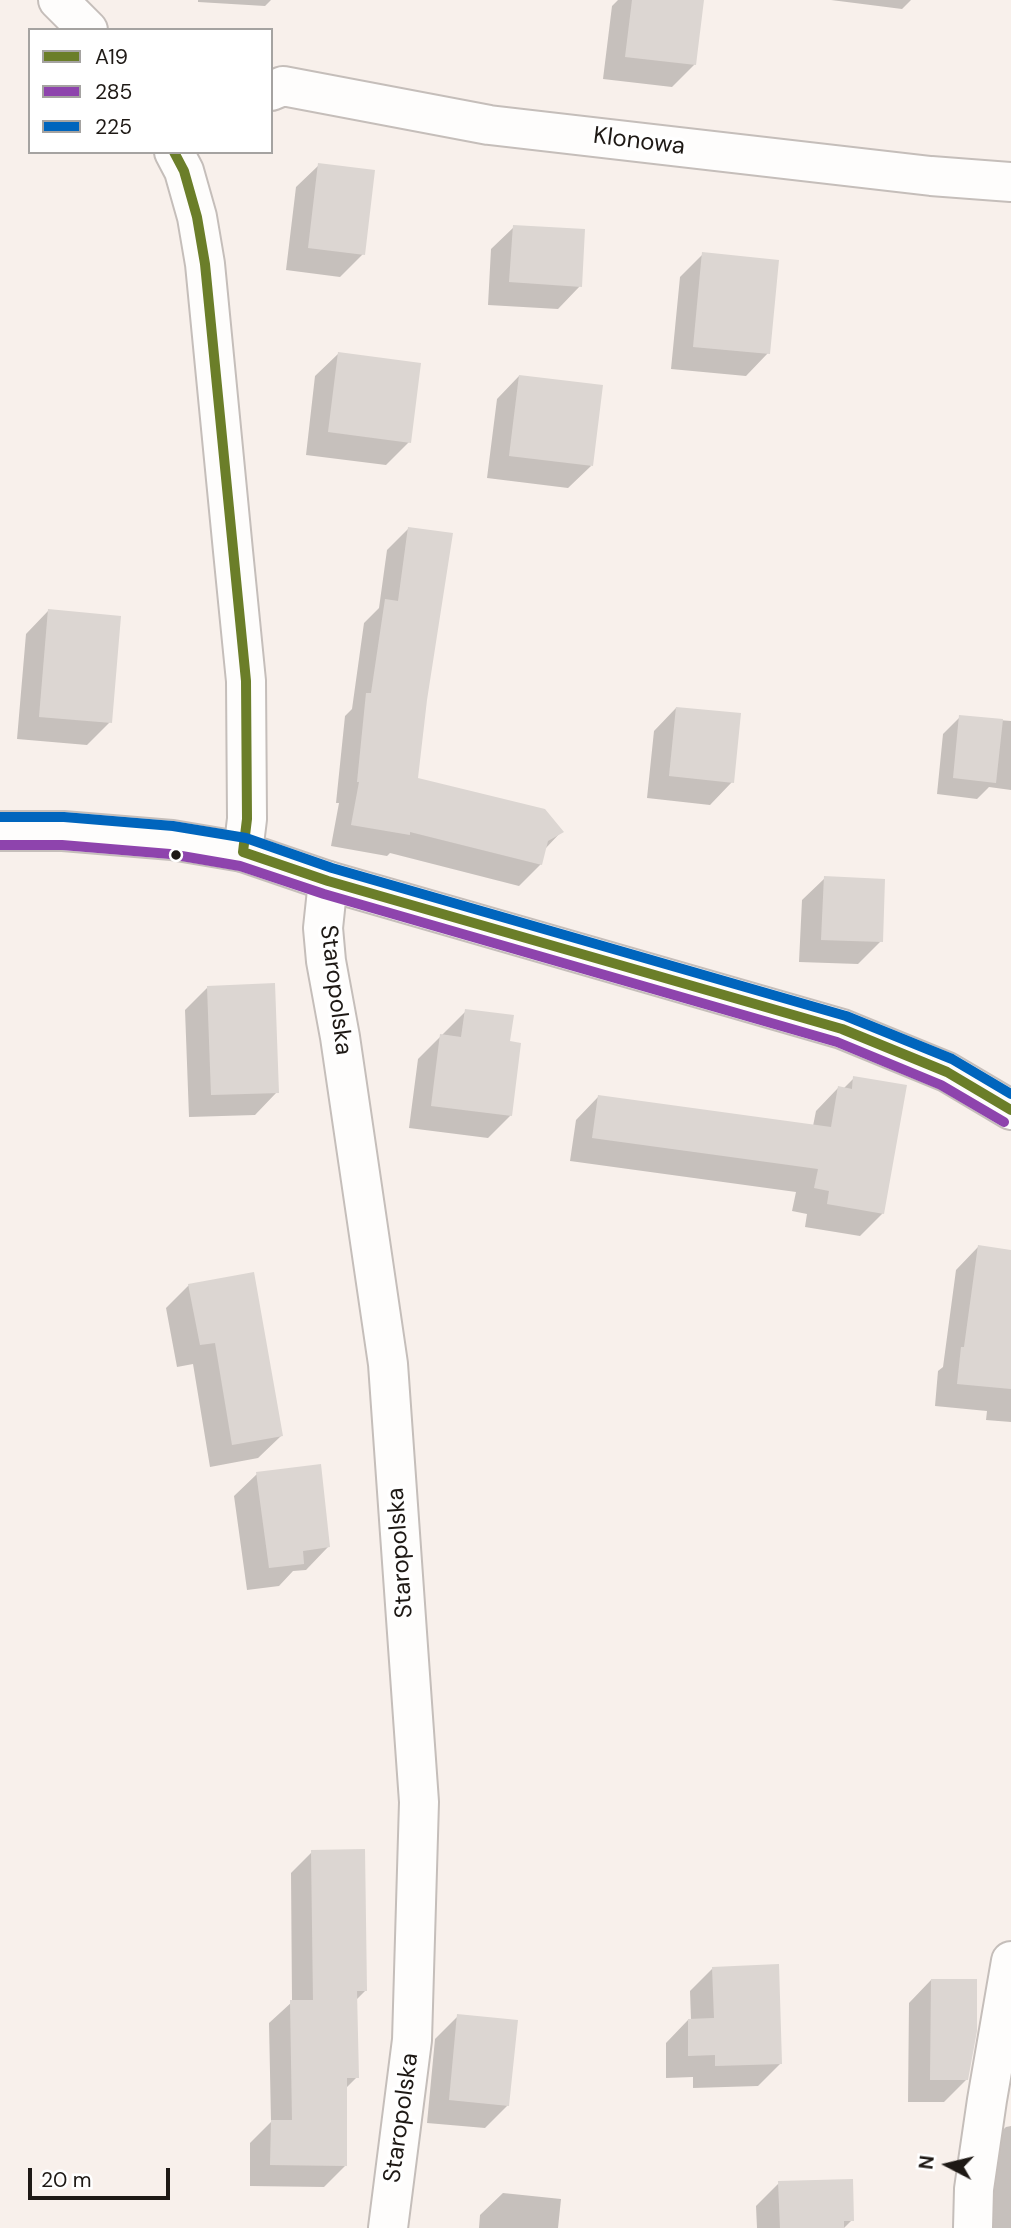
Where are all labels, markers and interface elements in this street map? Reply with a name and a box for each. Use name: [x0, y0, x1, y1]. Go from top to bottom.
legend: [28, 28, 273, 154]
text: A19: [95, 43, 128, 71]
text: 285: [95, 78, 132, 106]
text: 225: [95, 113, 132, 141]
street label: Klonowa: [592, 122, 686, 162]
unlabelled marker: [169, 848, 183, 862]
street label: Staropolska: [313, 923, 357, 1057]
street label: Staropolska: [382, 1487, 420, 1619]
street label: Staropolska: [379, 2051, 425, 2185]
north arrow: [913, 2130, 983, 2200]
scale bar: [32, 2154, 173, 2198]
text: N: [913, 2154, 940, 2171]
text: 20 m: [41, 2166, 92, 2194]

